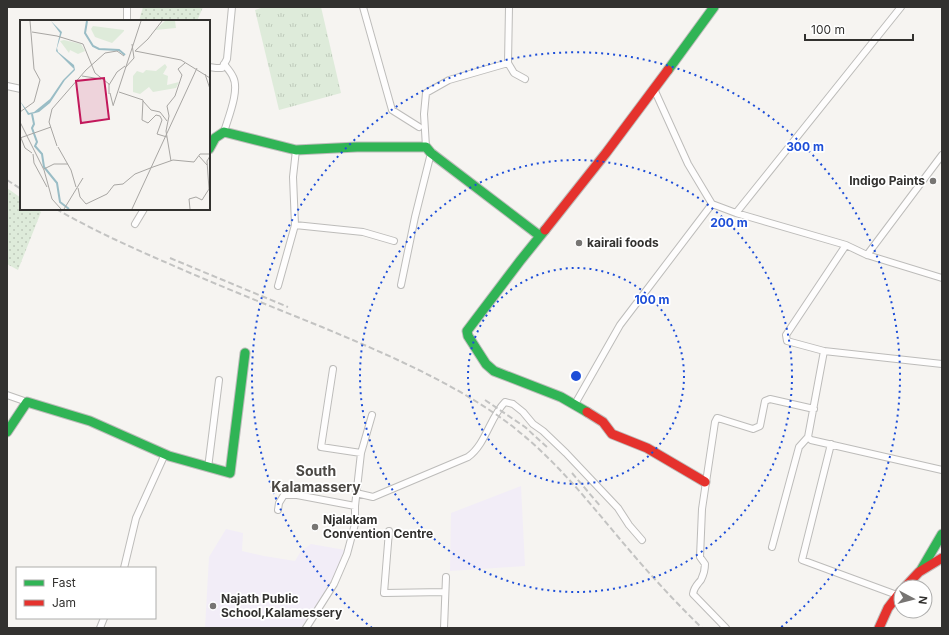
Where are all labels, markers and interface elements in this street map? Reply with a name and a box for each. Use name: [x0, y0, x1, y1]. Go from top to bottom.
scale bar: [805, 16, 913, 42]
inset map: [20, 20, 210, 210]
text: 100 m: [811, 22, 845, 37]
text: 300 m: [786, 139, 824, 154]
place label: Indigo Paints: [849, 173, 925, 188]
marker: Indigo Paints: [928, 176, 938, 186]
text: 200 m: [710, 215, 748, 230]
place label: kairali foods: [587, 235, 659, 250]
marker: kairali foods: [574, 238, 584, 248]
text: 100 m: [634, 292, 670, 307]
centre of rings: [569, 369, 583, 383]
district label: South Kalamassery: [271, 462, 361, 495]
place label: Njalakam Convention Centre: [323, 512, 433, 541]
marker: Njalakam Convention Centre: [310, 522, 320, 532]
legend: [16, 567, 156, 619]
text: Fast: [52, 575, 76, 590]
north arrow: [893, 579, 933, 619]
place label: Najath Public School,Kalamessery: [221, 591, 343, 620]
text: Jam: [52, 595, 76, 610]
text: N: [915, 595, 930, 605]
marker: Najath Public School,Kalamessery: [208, 601, 218, 611]

